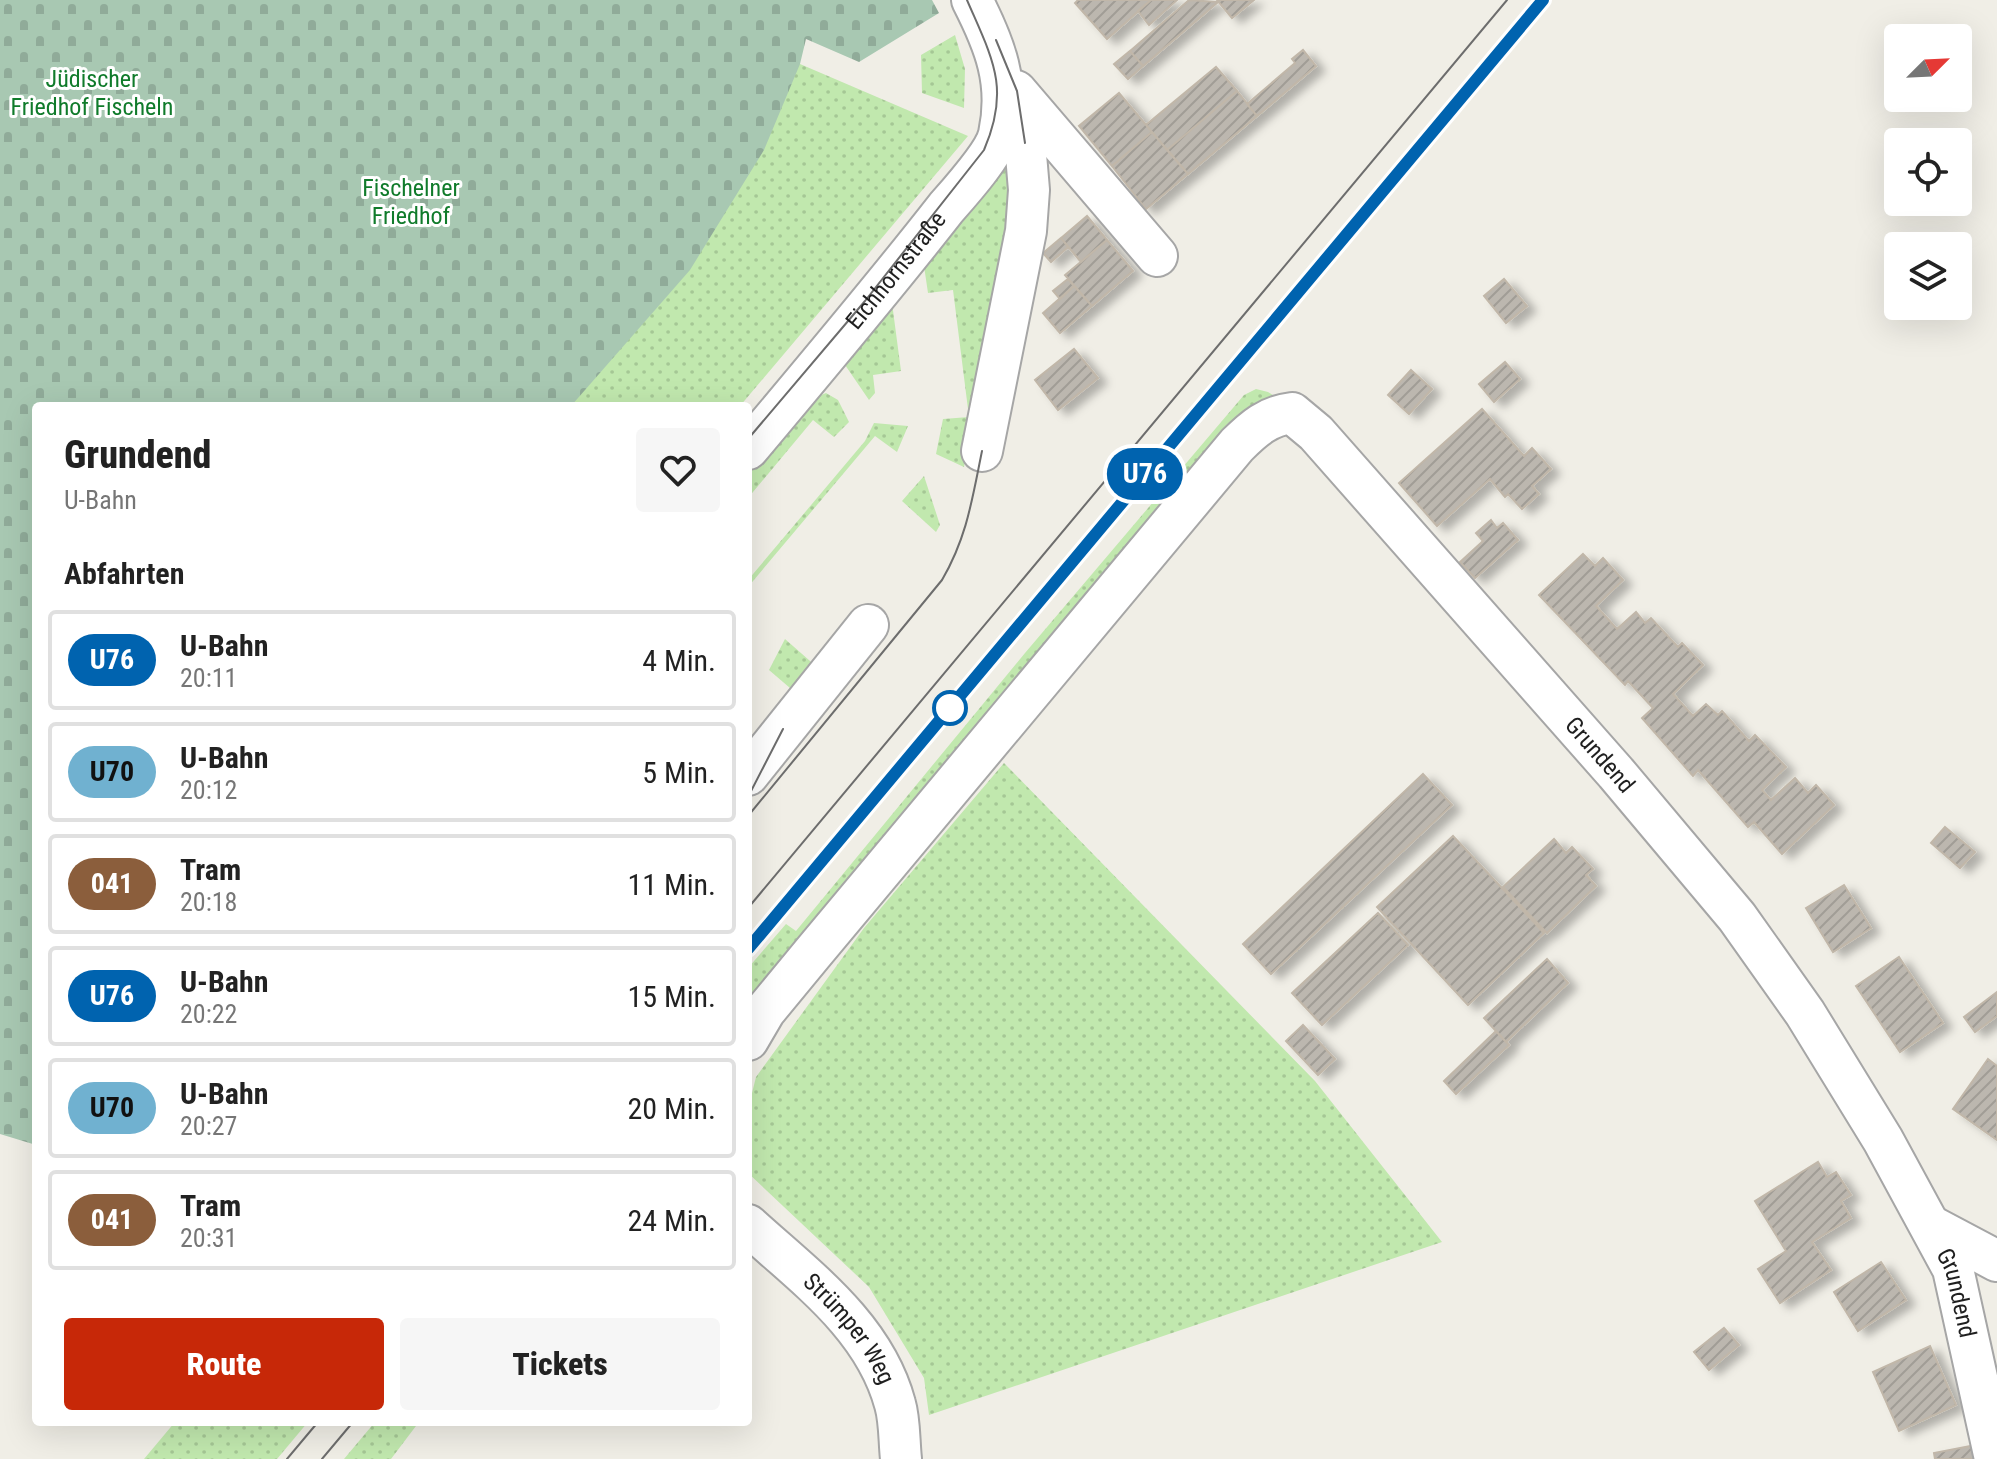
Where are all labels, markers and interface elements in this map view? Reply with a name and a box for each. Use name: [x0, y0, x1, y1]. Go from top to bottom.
north arrow: [1884, 24, 1972, 112]
map controls: [1884, 24, 1972, 320]
park label: Jüdischer Friedhof Fischeln: [10, 65, 174, 121]
button: locate: [1884, 128, 1972, 216]
park label: Fischelner Friedhof: [362, 174, 460, 230]
street label: Eichhornstraße: [840, 206, 952, 335]
button: layers: [1884, 232, 1972, 320]
button: heart: [636, 428, 720, 512]
text: Grundend: [64, 433, 211, 477]
line badge: U76: [1099, 448, 1191, 500]
text: U76: [1123, 457, 1167, 490]
text: U-Bahn: [64, 485, 137, 515]
text: Abfahrten: [64, 556, 184, 591]
text: U-Bahn: [180, 628, 268, 663]
text: U76: [90, 643, 134, 676]
text: 4 Min.: [642, 643, 716, 678]
text: 20:11: [180, 663, 237, 693]
unlabelled marker: [933, 691, 967, 725]
street label: Grundend: [1559, 711, 1641, 798]
text: U-Bahn: [180, 740, 268, 775]
text: U70: [90, 755, 134, 788]
text: 5 Min.: [642, 755, 716, 790]
text: 20:12: [180, 775, 237, 805]
text: Tram: [180, 852, 241, 887]
text: 041: [91, 867, 133, 900]
text: 11 Min.: [628, 867, 716, 902]
text: 20:18: [180, 887, 237, 917]
text: U-Bahn: [180, 964, 268, 999]
text: U76: [90, 979, 134, 1012]
text: 15 Min.: [628, 979, 716, 1014]
text: 20:22: [180, 999, 237, 1029]
text: U-Bahn: [180, 1076, 268, 1111]
text: U70: [90, 1091, 134, 1124]
text: 20 Min.: [628, 1091, 716, 1126]
text: 20:27: [180, 1111, 237, 1141]
text: Tram: [180, 1188, 241, 1223]
text: 041: [91, 1203, 133, 1236]
text: 24 Min.: [628, 1203, 716, 1238]
text: 20:31: [180, 1223, 237, 1253]
street label: Grundend: [1930, 1243, 1982, 1340]
street label: Strümper Weg: [798, 1267, 901, 1388]
button: Route: [64, 1318, 384, 1410]
button: Tickets: [400, 1318, 720, 1410]

